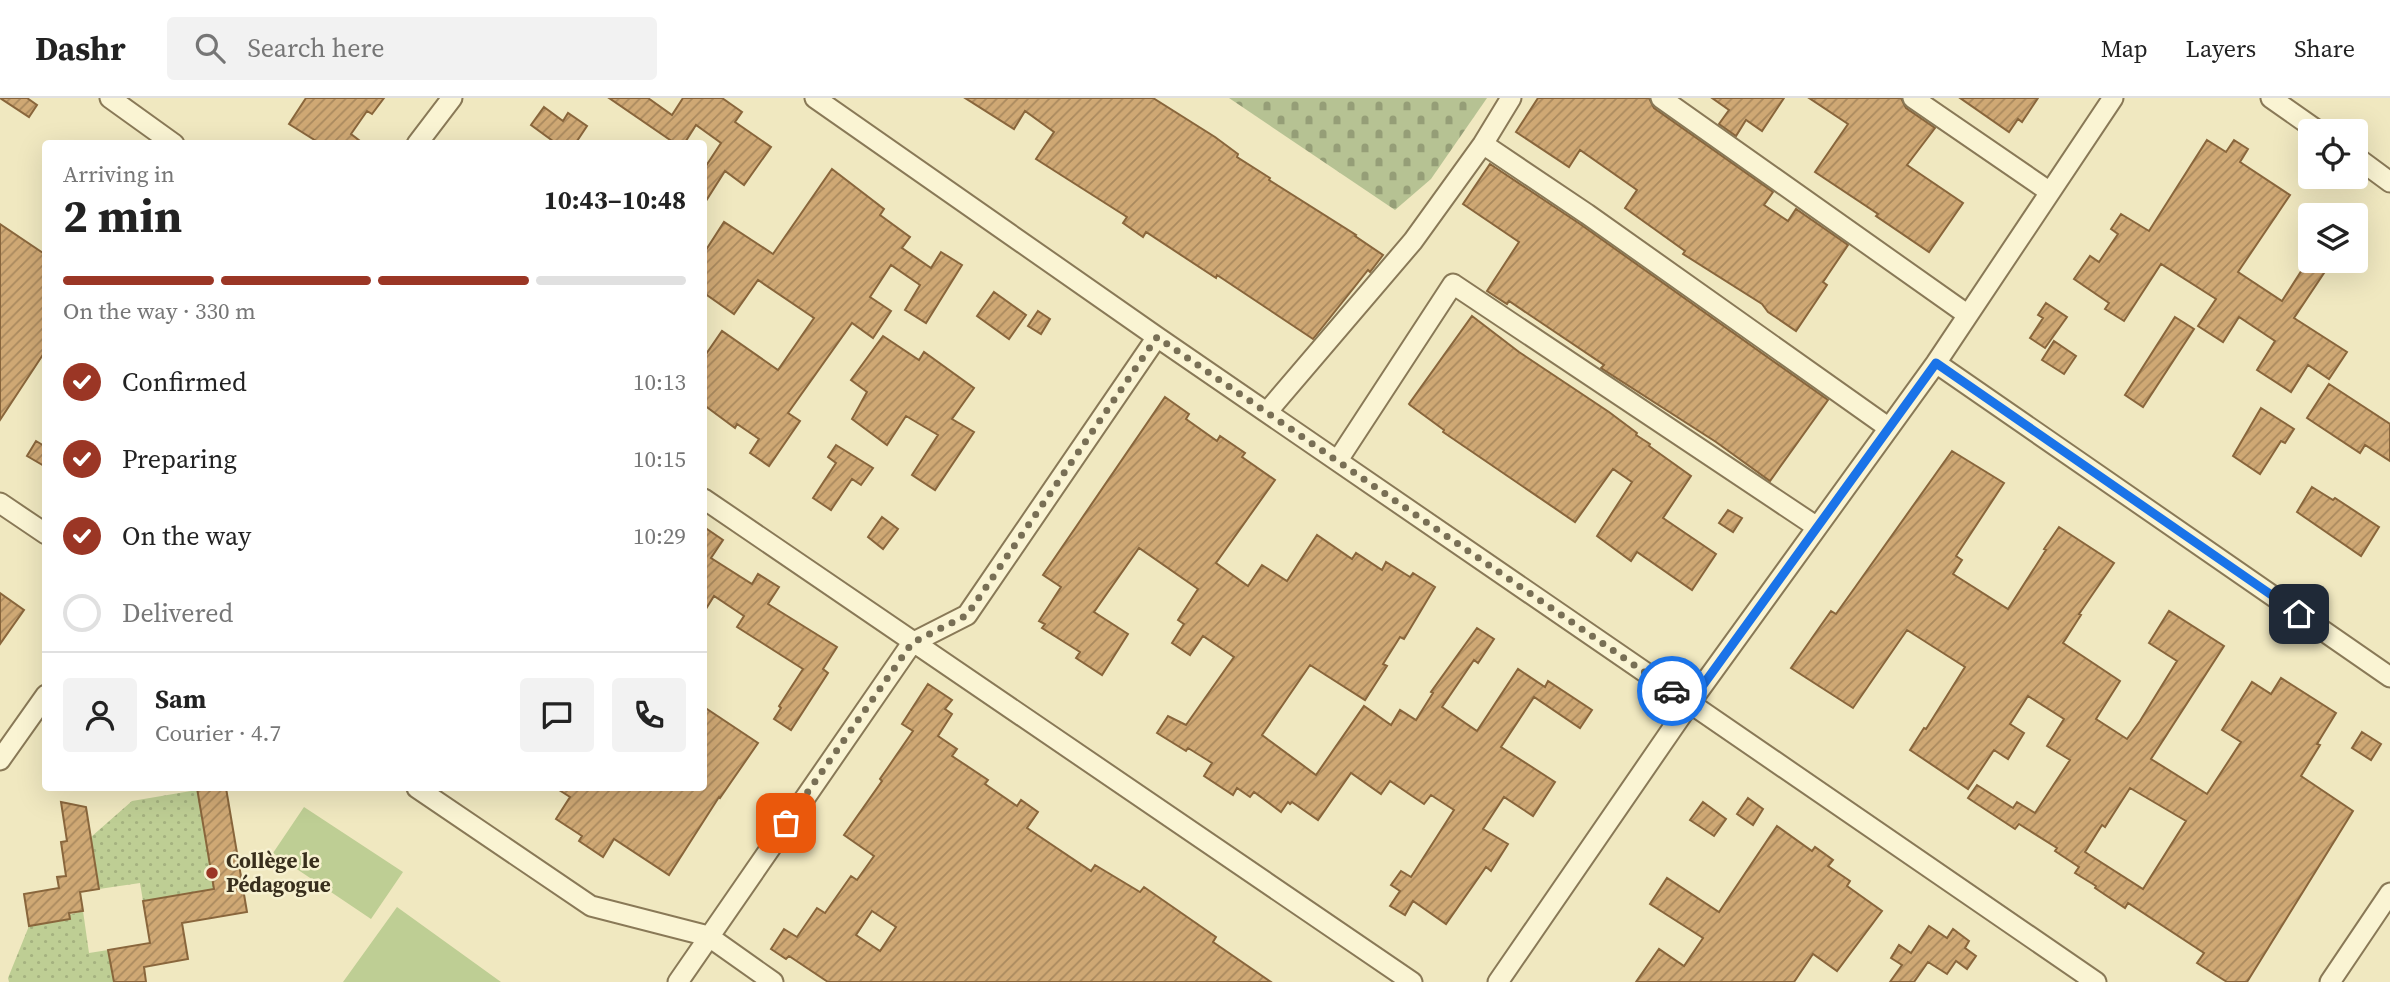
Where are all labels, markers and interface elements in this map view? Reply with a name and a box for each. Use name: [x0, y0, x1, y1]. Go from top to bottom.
search box: [167, 17, 657, 80]
text: Dashr: [35, 26, 125, 71]
icon: search: [191, 29, 229, 67]
text: Search here: [247, 30, 385, 66]
text: Map: [2101, 32, 2148, 65]
text: Layers: [2186, 32, 2256, 65]
text: Share: [2294, 32, 2355, 65]
map controls: [2298, 119, 2368, 273]
button: locate: [2298, 119, 2368, 189]
text: Arriving in: [63, 158, 175, 190]
text: 10:43–10:48: [544, 182, 686, 218]
text: 2 min: [63, 184, 182, 247]
button: layers: [2298, 203, 2368, 273]
text: On the way · 330 m: [63, 295, 256, 327]
icon: check: [63, 363, 101, 401]
text: Confirmed: [122, 364, 247, 400]
text: 10:13: [633, 366, 686, 398]
icon: check: [63, 440, 101, 478]
text: Preparing: [122, 441, 237, 477]
text: 10:15: [633, 443, 686, 475]
icon: check: [63, 517, 101, 555]
text: On the way: [122, 518, 251, 554]
text: 10:29: [633, 520, 686, 552]
pin: [2269, 584, 2329, 644]
text: Delivered: [122, 595, 233, 631]
icon: home: [2280, 595, 2318, 633]
courier: [1637, 656, 1707, 726]
icon: car: [1653, 672, 1691, 710]
button: person: [63, 678, 137, 752]
button: chat: [520, 678, 594, 752]
button: phone: [612, 678, 686, 752]
text: Sam: [155, 681, 206, 717]
text: Courier · 4.7: [155, 717, 281, 749]
pin: [756, 793, 816, 853]
icon: bag: [767, 804, 805, 842]
place label: Collège le Pédagogue: [226, 846, 331, 899]
marker: Collège le Pédagogue: [204, 865, 220, 881]

